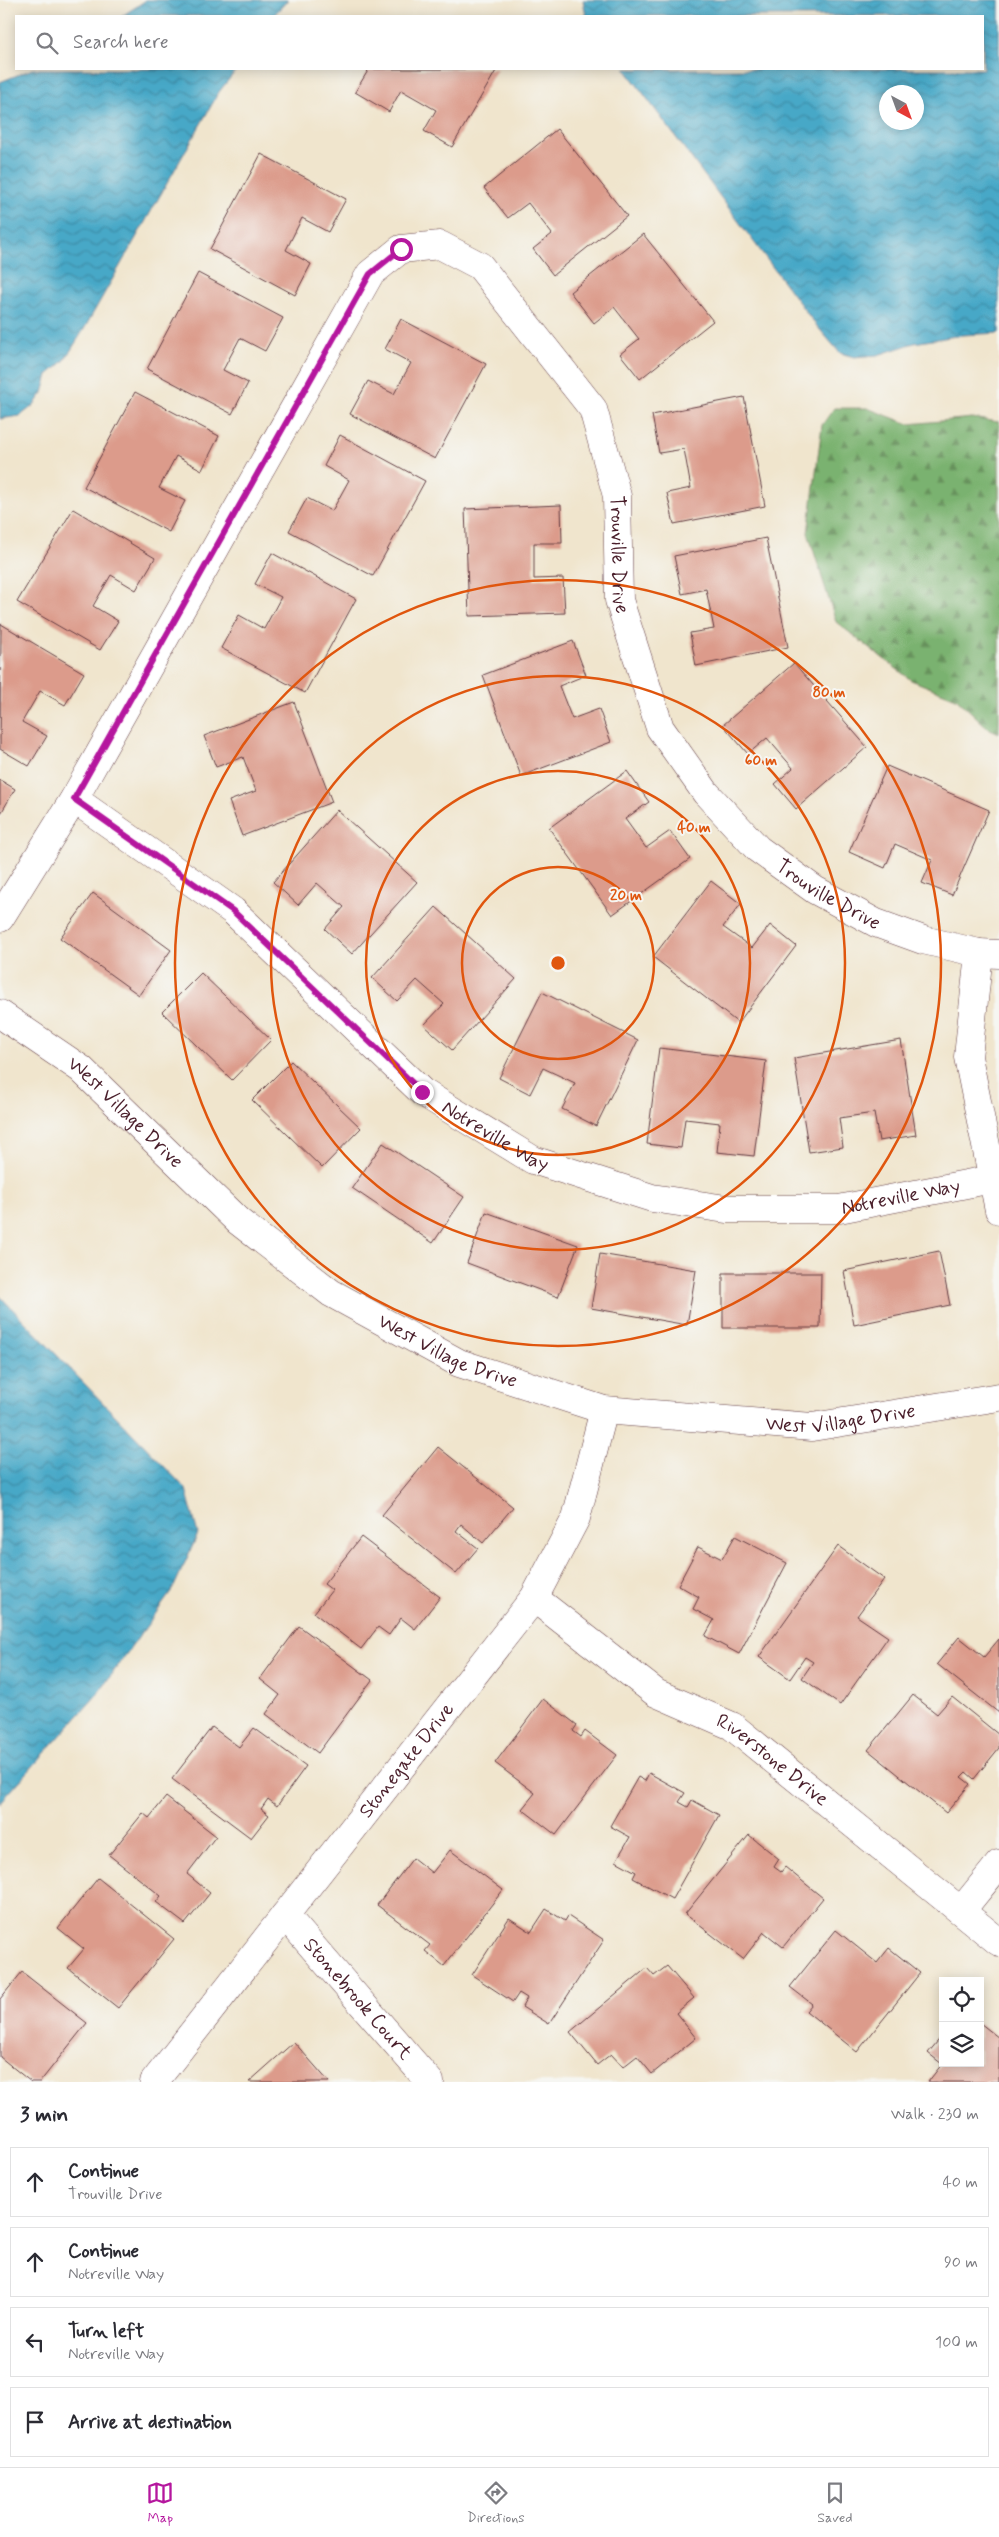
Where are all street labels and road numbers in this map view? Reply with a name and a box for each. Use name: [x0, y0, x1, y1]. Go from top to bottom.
street label: Trouville Drive: [603, 495, 636, 617]
street label: Trouville Drive: [770, 853, 886, 937]
street label: West Village Drive: [62, 1050, 189, 1175]
street label: Notreville Way: [437, 1094, 552, 1178]
street label: Notreville Way: [839, 1172, 962, 1222]
street label: West Village Drive: [373, 1308, 521, 1395]
street label: West Village Drive: [764, 1397, 917, 1440]
street label: Stonegate Drive: [353, 1697, 460, 1824]
street label: Riverstone Drive: [712, 1707, 834, 1812]
street label: Stonebrook Court: [297, 1932, 418, 2066]

